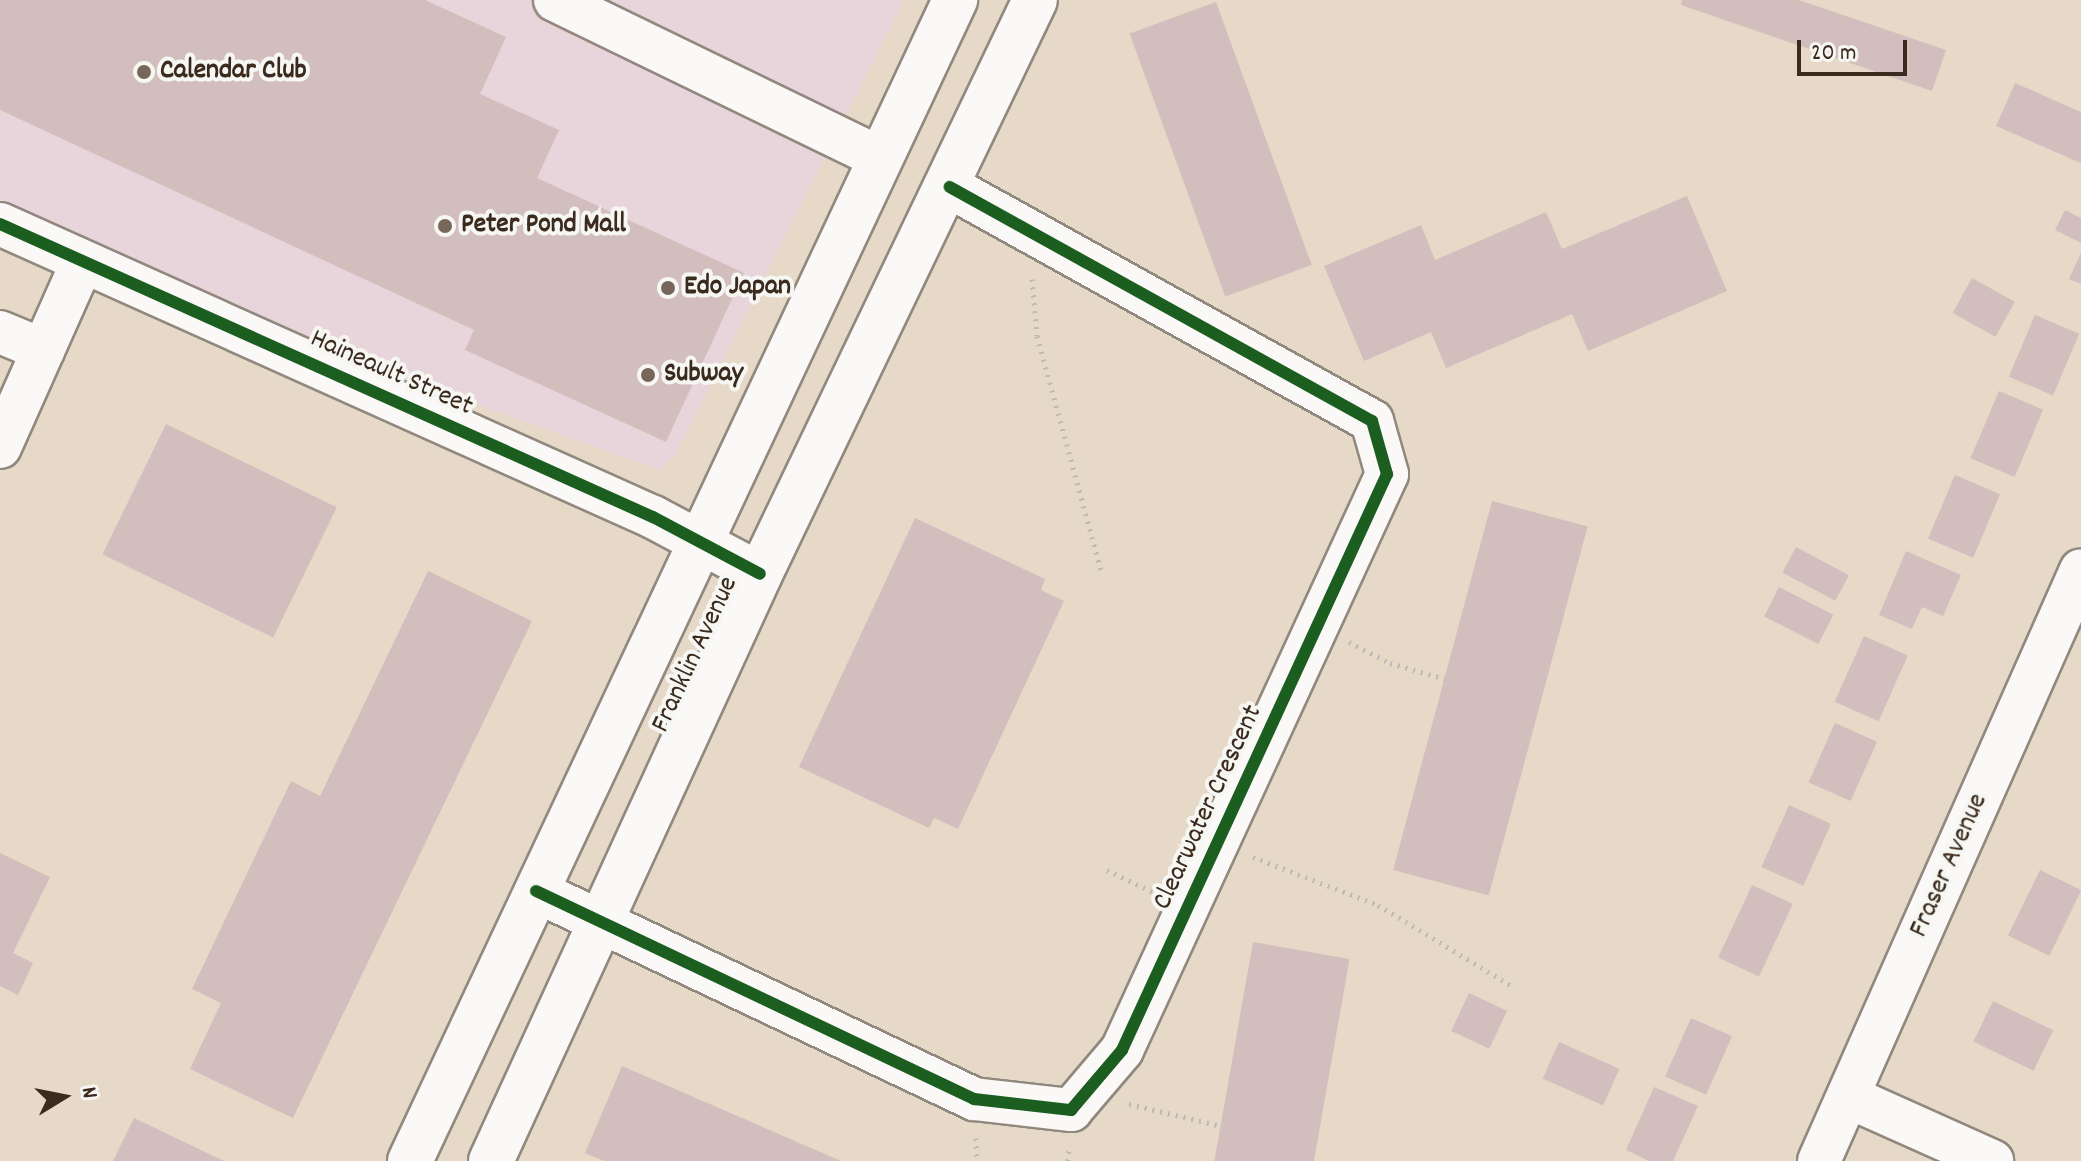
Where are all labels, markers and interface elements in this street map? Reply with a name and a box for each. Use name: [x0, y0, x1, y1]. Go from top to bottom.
scale bar: [1801, 24, 1911, 74]
text: 20 m: [1811, 37, 1857, 71]
place label: Calendar Club: [160, 55, 307, 89]
marker: Calendar Club: [135, 63, 153, 81]
place label: Peter Pond Mall: [461, 209, 626, 243]
marker: Peter Pond Mall: [436, 217, 454, 235]
place label: Edo Japan: [684, 271, 791, 305]
marker: Edo Japan: [659, 279, 677, 297]
street label: Haineault Street: [304, 323, 478, 425]
place label: Subway: [664, 358, 743, 392]
marker: Subway: [639, 366, 657, 384]
street label: Franklin Avenue: [645, 572, 747, 738]
street label: Clearwater Crescent: [1147, 700, 1271, 916]
street label: Fraser Avenue: [1903, 789, 1997, 943]
north arrow: [24, 1057, 104, 1137]
text: N: [72, 1085, 104, 1101]

